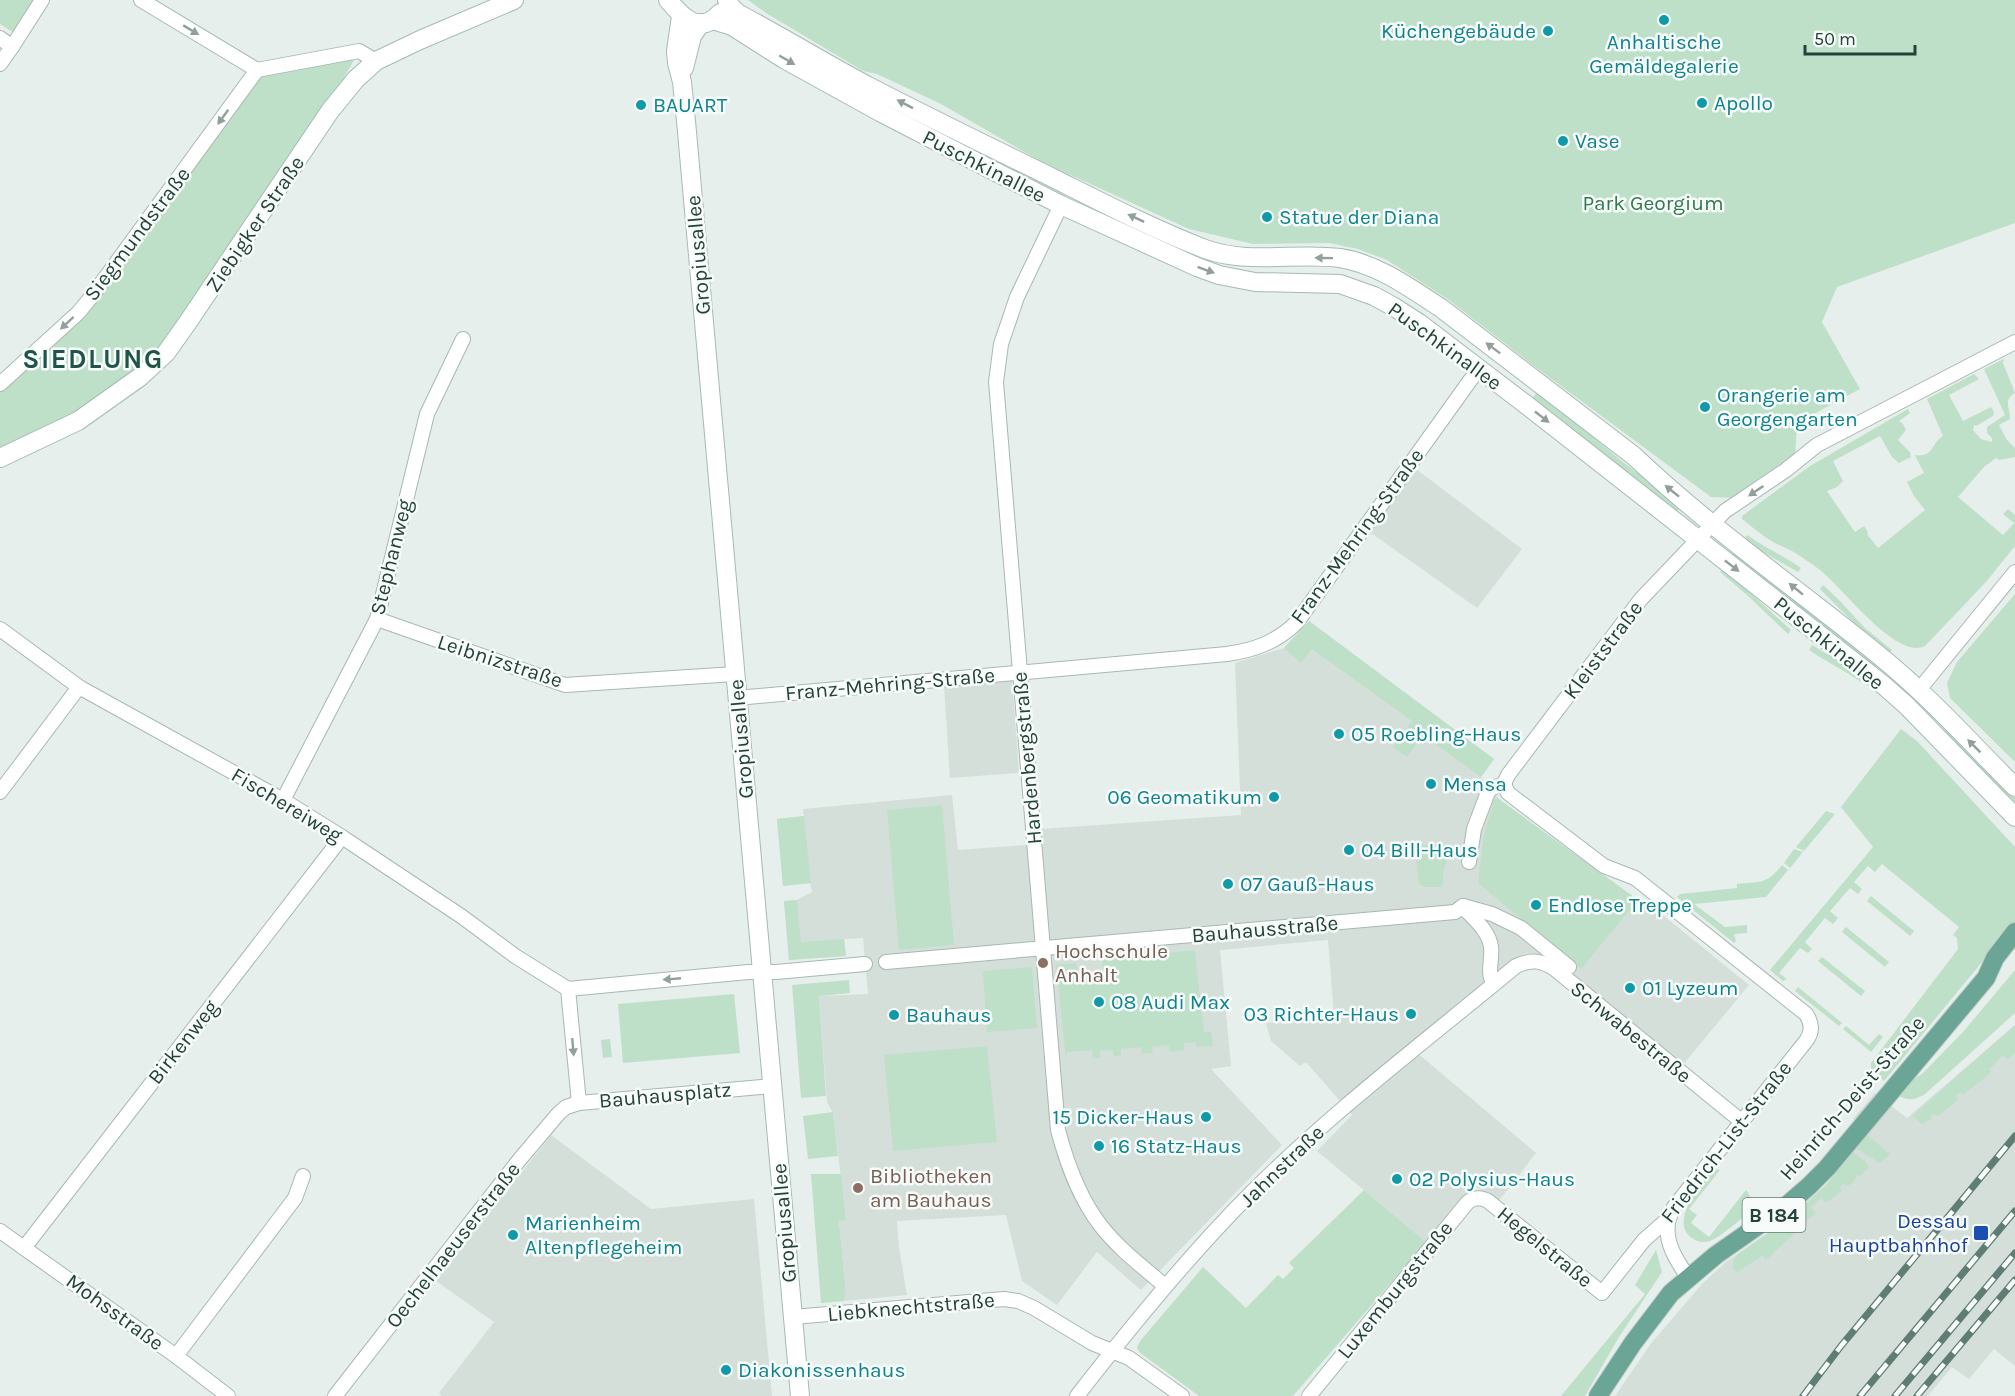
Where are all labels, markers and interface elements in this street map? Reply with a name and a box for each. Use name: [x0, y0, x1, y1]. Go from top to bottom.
marker: Anhaltische Gemäldegalerie: [1657, 13, 1671, 27]
scale bar: [1805, 18, 1914, 56]
place label: Küchengebäude: [1381, 19, 1536, 43]
marker: Küchengebäude: [1541, 24, 1555, 38]
one-way arrow: [183, 25, 199, 36]
text: 50 m: [1814, 28, 1856, 50]
place label: Anhaltische Gemäldegalerie: [1589, 30, 1739, 78]
one-way arrow: [779, 55, 796, 65]
place label: Apollo: [1714, 91, 1773, 115]
place label: BAUART: [653, 93, 728, 117]
marker: Apollo: [1695, 96, 1709, 110]
marker: BAUART: [634, 98, 648, 112]
one-way arrow: [896, 100, 914, 110]
one-way arrow: [217, 109, 229, 125]
street label: Puschkinallee: [919, 125, 1049, 207]
place label: Vase: [1575, 129, 1620, 153]
marker: Vase: [1556, 134, 1570, 148]
street label: Ziebigker Straße: [201, 152, 309, 296]
street label: Siegmundstraße: [79, 163, 195, 305]
park label: Park Georgium: [1582, 191, 1724, 215]
street label: Gropiusallee: [681, 194, 715, 316]
place label: Statue der Diana: [1279, 205, 1439, 229]
marker: Statue der Diana: [1260, 210, 1274, 224]
one-way arrow: [1128, 214, 1145, 223]
one-way arrow: [1315, 253, 1334, 263]
one-way arrow: [1197, 265, 1215, 275]
street label: Puschkinallee: [1384, 297, 1506, 395]
one-way arrow: [61, 315, 75, 329]
one-way arrow: [1485, 342, 1501, 354]
district label: SIEDLUNG: [22, 343, 164, 375]
place label: Orangerie am Georgengarten: [1717, 383, 1858, 431]
marker: Orangerie am Georgengarten: [1698, 400, 1712, 414]
one-way arrow: [1534, 410, 1549, 422]
street label: Franz-Mehring-Straße: [1285, 444, 1429, 628]
one-way arrow: [1665, 485, 1680, 497]
one-way arrow: [1747, 485, 1764, 496]
street label: Stephanweg: [365, 497, 417, 617]
one-way arrow: [1725, 559, 1740, 571]
one-way arrow: [1788, 582, 1804, 595]
street label: Puschkinallee: [1769, 591, 1889, 695]
street label: Kleiststraße: [1558, 596, 1648, 704]
street label: Leibnizstraße: [434, 630, 566, 692]
street label: Franz-Mehring-Straße: [784, 663, 996, 705]
street label: Hardenbergstraße: [1007, 671, 1047, 845]
street label: Gropiusallee: [724, 678, 758, 800]
place label: 05 Roebling-Haus: [1351, 722, 1521, 746]
marker: 05 Roebling-Haus: [1332, 727, 1346, 741]
one-way arrow: [1967, 739, 1981, 753]
street label: Fischereiweg: [227, 763, 347, 848]
place label: Mensa: [1443, 772, 1507, 796]
marker: Mensa: [1424, 777, 1438, 791]
place label: 06 Geomatikum: [1107, 785, 1262, 809]
marker: 06 Geomatikum: [1267, 790, 1281, 804]
place label: 04 Bill-Haus: [1361, 838, 1478, 862]
marker: 04 Bill-Haus: [1342, 843, 1356, 857]
place label: 07 Gauß-Haus: [1240, 872, 1375, 896]
marker: 07 Gauß-Haus: [1221, 877, 1235, 891]
place label: Endlose Treppe: [1548, 893, 1692, 917]
marker: Endlose Treppe: [1529, 898, 1543, 912]
street label: Bauhausstraße: [1191, 911, 1339, 947]
place label: Hochschule Anhalt: [1055, 939, 1168, 987]
marker: Hochschule Anhalt: [1036, 956, 1050, 970]
one-way arrow: [663, 974, 682, 984]
street label: Schwabestraße: [1566, 976, 1696, 1088]
place label: 01 Lyzeum: [1642, 976, 1739, 1000]
marker: 01 Lyzeum: [1623, 981, 1637, 995]
place label: 08 Audi Max: [1111, 990, 1230, 1014]
street label: Birkenweg: [143, 995, 223, 1089]
marker: 08 Audi Max: [1092, 995, 1106, 1009]
place label: 03 Richter-Haus: [1244, 1002, 1399, 1026]
place label: Bauhaus: [906, 1003, 991, 1027]
marker: 03 Richter-Haus: [1404, 1007, 1418, 1021]
marker: Bauhaus: [887, 1008, 901, 1022]
street label: Heinrich-Deist-Straße: [1774, 1011, 1930, 1185]
one-way arrow: [569, 1038, 578, 1057]
street label: Friedrich-List-Straße: [1655, 1056, 1797, 1228]
street label: Bauhausplatz: [598, 1077, 732, 1113]
place label: 15 Dicker-Haus: [1052, 1105, 1194, 1129]
marker: 15 Dicker-Haus: [1199, 1110, 1213, 1124]
street label: Jahnstraße: [1235, 1120, 1329, 1212]
place label: 16 Statz-Haus: [1111, 1134, 1242, 1158]
marker: 16 Statz-Haus: [1092, 1139, 1106, 1153]
street label: Oechelhaeuserstraße: [381, 1157, 525, 1333]
street label: Gropiusallee: [767, 1162, 801, 1284]
place label: Bibliotheken am Bauhaus: [870, 1164, 992, 1212]
place label: 02 Polysius-Haus: [1409, 1167, 1575, 1191]
marker: 02 Polysius-Haus: [1390, 1172, 1404, 1186]
marker: Bibliotheken am Bauhaus: [851, 1181, 865, 1195]
road number: B 184: [1742, 1198, 1806, 1232]
street label: Hegelstraße: [1493, 1201, 1597, 1293]
place label: Dessau Hauptbahnhof: [1829, 1209, 1969, 1257]
place label: Marienheim Altenpflegeheim: [525, 1211, 682, 1259]
street label: Luxemburgstraße: [1332, 1216, 1458, 1364]
marker: Dessau Hauptbahnhof: [1972, 1224, 1990, 1242]
marker: Marienheim Altenpflegeheim: [506, 1228, 520, 1242]
street label: Mohsstraße: [62, 1269, 168, 1355]
street label: Liebknechtstraße: [826, 1288, 996, 1326]
place label: Diakonissenhaus: [738, 1358, 905, 1382]
marker: Diakonissenhaus: [719, 1363, 733, 1377]

